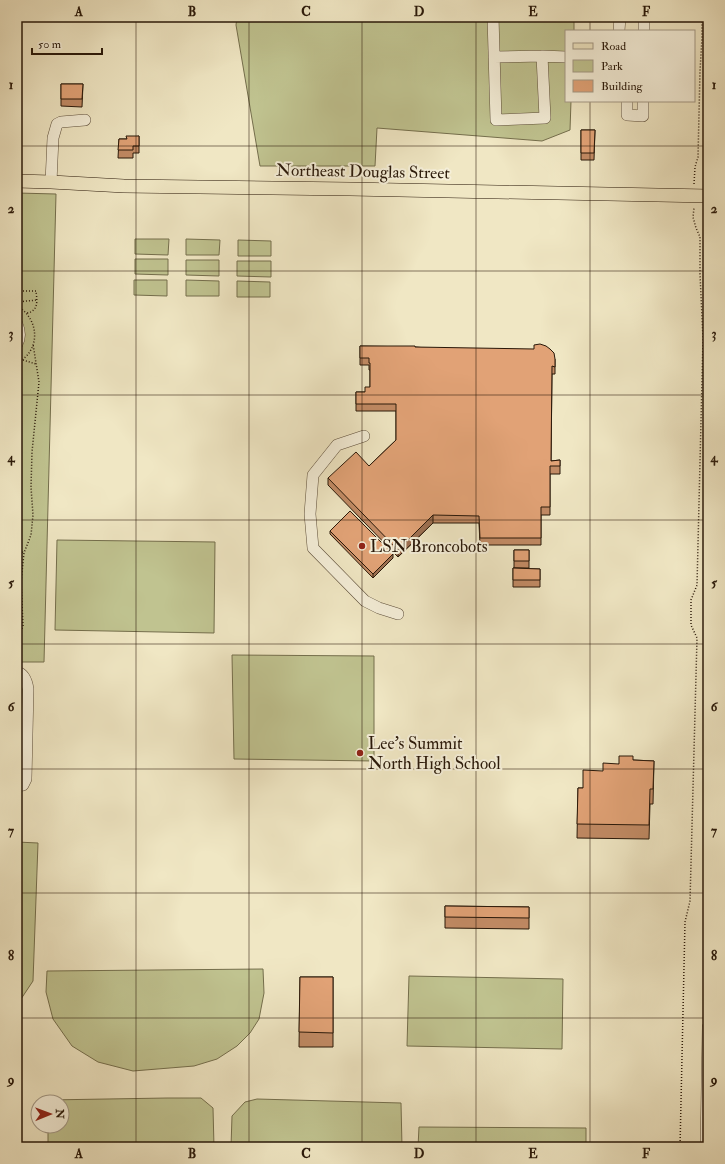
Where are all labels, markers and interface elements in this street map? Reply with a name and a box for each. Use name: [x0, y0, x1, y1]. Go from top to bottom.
text: A: [74, 4, 84, 20]
text: B: [188, 4, 196, 20]
text: C: [301, 4, 311, 20]
text: D: [414, 4, 425, 20]
text: E: [528, 4, 538, 20]
text: F: [642, 4, 651, 20]
scale bar: [32, 30, 102, 56]
legend: [565, 30, 695, 102]
text: 50 m: [38, 37, 62, 52]
text: Road: [601, 39, 626, 54]
text: Park: [601, 59, 623, 74]
text: 1: [9, 77, 14, 93]
text: 1: [712, 77, 717, 93]
text: Building: [601, 79, 644, 94]
street label: Northeast Douglas Street: [276, 159, 451, 184]
text: 2: [8, 201, 15, 217]
text: 2: [711, 201, 718, 217]
text: 3: [9, 326, 14, 342]
text: 3: [712, 326, 717, 342]
text: 4: [6, 450, 15, 466]
text: 4: [709, 450, 718, 466]
place label: LSN Broncobots: [370, 536, 488, 557]
marker: LSN Broncobots: [357, 541, 367, 551]
text: 5: [8, 575, 14, 591]
text: 5: [711, 575, 717, 591]
text: 6: [8, 699, 16, 715]
text: 6: [711, 699, 719, 715]
place label: Lee's Summit North High School: [368, 733, 501, 774]
marker: Lee's Summit North High School: [355, 748, 365, 758]
text: 7: [8, 823, 15, 839]
text: 7: [711, 823, 718, 839]
text: 8: [8, 948, 14, 964]
text: 8: [711, 948, 717, 964]
text: 9: [6, 1072, 15, 1088]
text: 9: [709, 1072, 718, 1088]
north arrow: [30, 1094, 70, 1134]
text: N: [53, 1108, 66, 1120]
text: A: [74, 1146, 84, 1162]
text: B: [188, 1146, 196, 1162]
text: C: [301, 1146, 311, 1162]
text: D: [414, 1146, 425, 1162]
text: E: [528, 1146, 538, 1162]
text: F: [642, 1146, 651, 1162]

